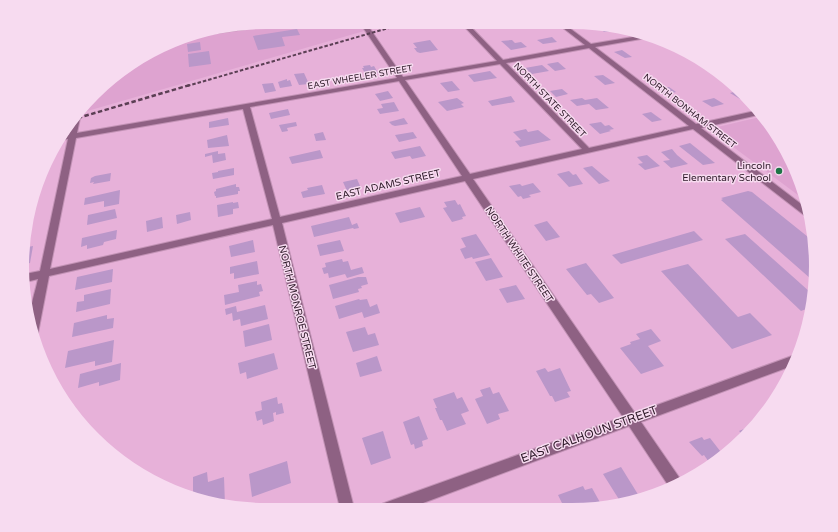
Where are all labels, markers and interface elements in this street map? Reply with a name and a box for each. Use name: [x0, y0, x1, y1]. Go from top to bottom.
street label: NORTH STATE STREET: [511, 61, 589, 140]
street label: EAST WHEELER STREET: [307, 63, 414, 92]
street label: NORTH BONHAM STREET: [641, 72, 739, 151]
place label: Lincoln Elementary School: [682, 160, 771, 184]
marker: Lincoln Elementary School: [774, 166, 784, 176]
street label: EAST ADAMS STREET: [335, 167, 442, 203]
street label: NORTH WHITE STREET: [483, 204, 556, 305]
street label: NORTH MONROE STREET: [276, 244, 318, 370]
street label: EAST CALHOUN STREET: [519, 403, 660, 465]

